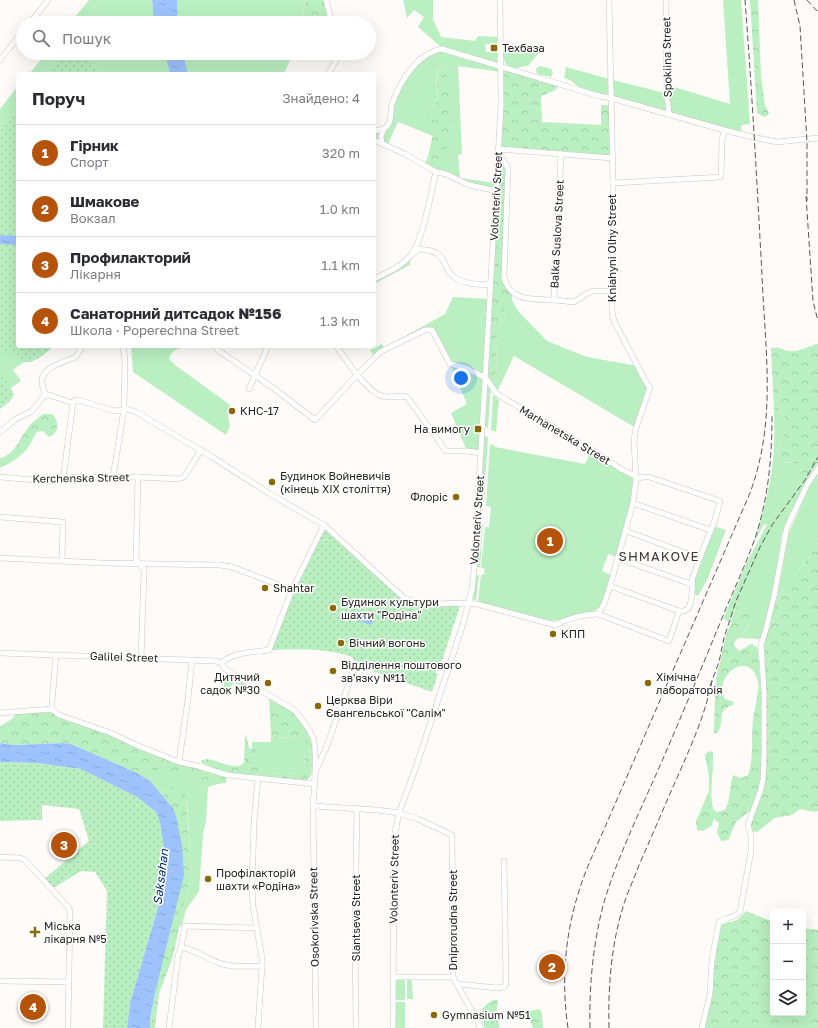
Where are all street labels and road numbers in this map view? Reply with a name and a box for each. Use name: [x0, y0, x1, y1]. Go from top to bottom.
street label: Spokiina Street: [659, 16, 674, 98]
street label: Volonteriv Street: [487, 151, 504, 241]
street label: Balka Suslova Street: [547, 179, 566, 289]
street label: Kniahyni Olhy Street: [605, 194, 618, 302]
street label: Marhanetska Street: [517, 402, 613, 467]
street label: Kerchenska Street: [32, 470, 130, 485]
street label: Volonteriv Street: [467, 475, 486, 565]
street label: Galilei Street: [90, 649, 158, 664]
street label: Volonteriv Street: [386, 834, 401, 924]
street label: Osokorivska Street: [306, 867, 321, 967]
street label: Dniprorudna Street: [446, 870, 459, 970]
street label: Slantseva Street: [349, 874, 362, 962]

